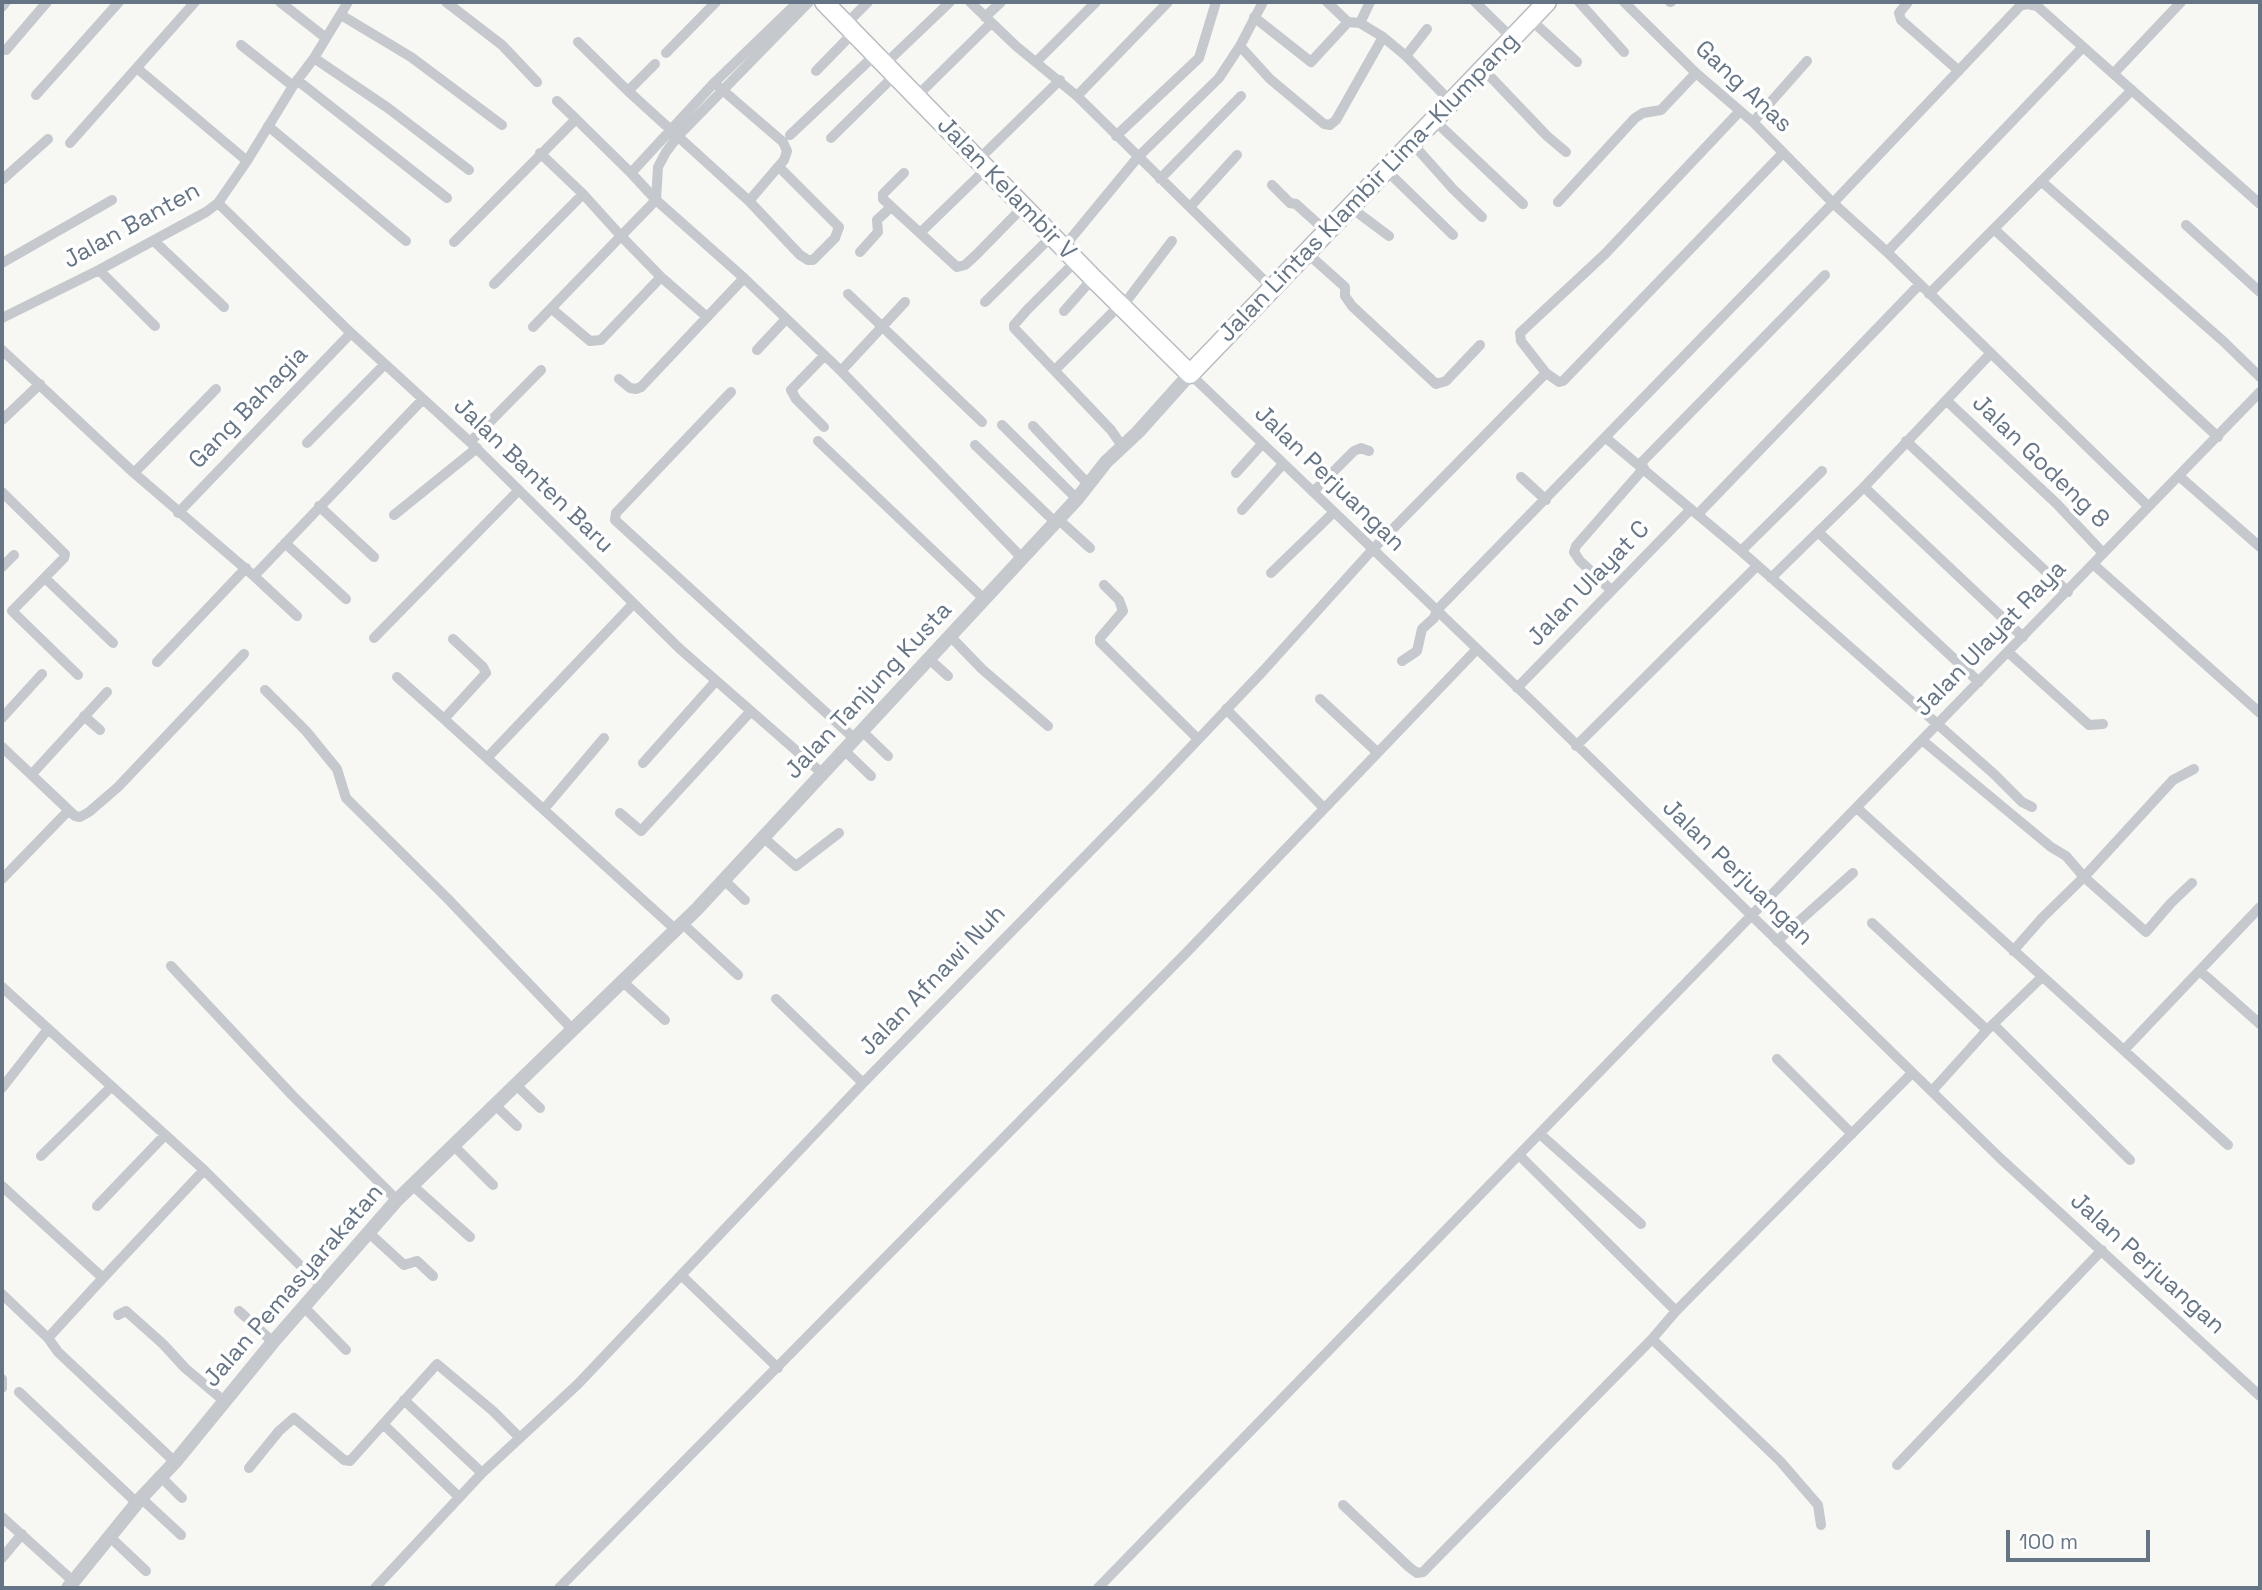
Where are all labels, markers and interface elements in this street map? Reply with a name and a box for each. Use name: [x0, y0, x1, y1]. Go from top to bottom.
street label: Jalan Lintas Klambir Lima–Klumpang: [1213, 27, 1525, 349]
street label: Gang Anas: [1689, 35, 1797, 139]
street label: Jalan Kelambir V: [930, 111, 1082, 267]
street label: Jalan Banten: [59, 177, 205, 275]
street label: Gang Bahagia: [183, 341, 315, 475]
street label: Jalan Godeng 8: [1965, 389, 2115, 535]
street label: Jalan Banten Baru: [447, 392, 619, 560]
street label: Jalan Perjuangan: [1248, 400, 1410, 558]
street label: Jalan Ulayat C: [1522, 515, 1656, 653]
street label: Jalan Ulayat Raya: [1909, 555, 2073, 723]
street label: Jalan Tanjung Kusta: [779, 596, 959, 786]
street label: Jalan Perjuangan: [1656, 794, 1818, 952]
street label: Jalan Afnawi Nuh: [854, 900, 1012, 1062]
street label: Jalan Pemasyarakatan: [198, 1179, 390, 1393]
street label: Jalan Perjuangan: [2064, 1187, 2230, 1341]
scale bar: [2010, 1516, 2154, 1560]
text: 100 m: [2019, 1528, 2078, 1555]

